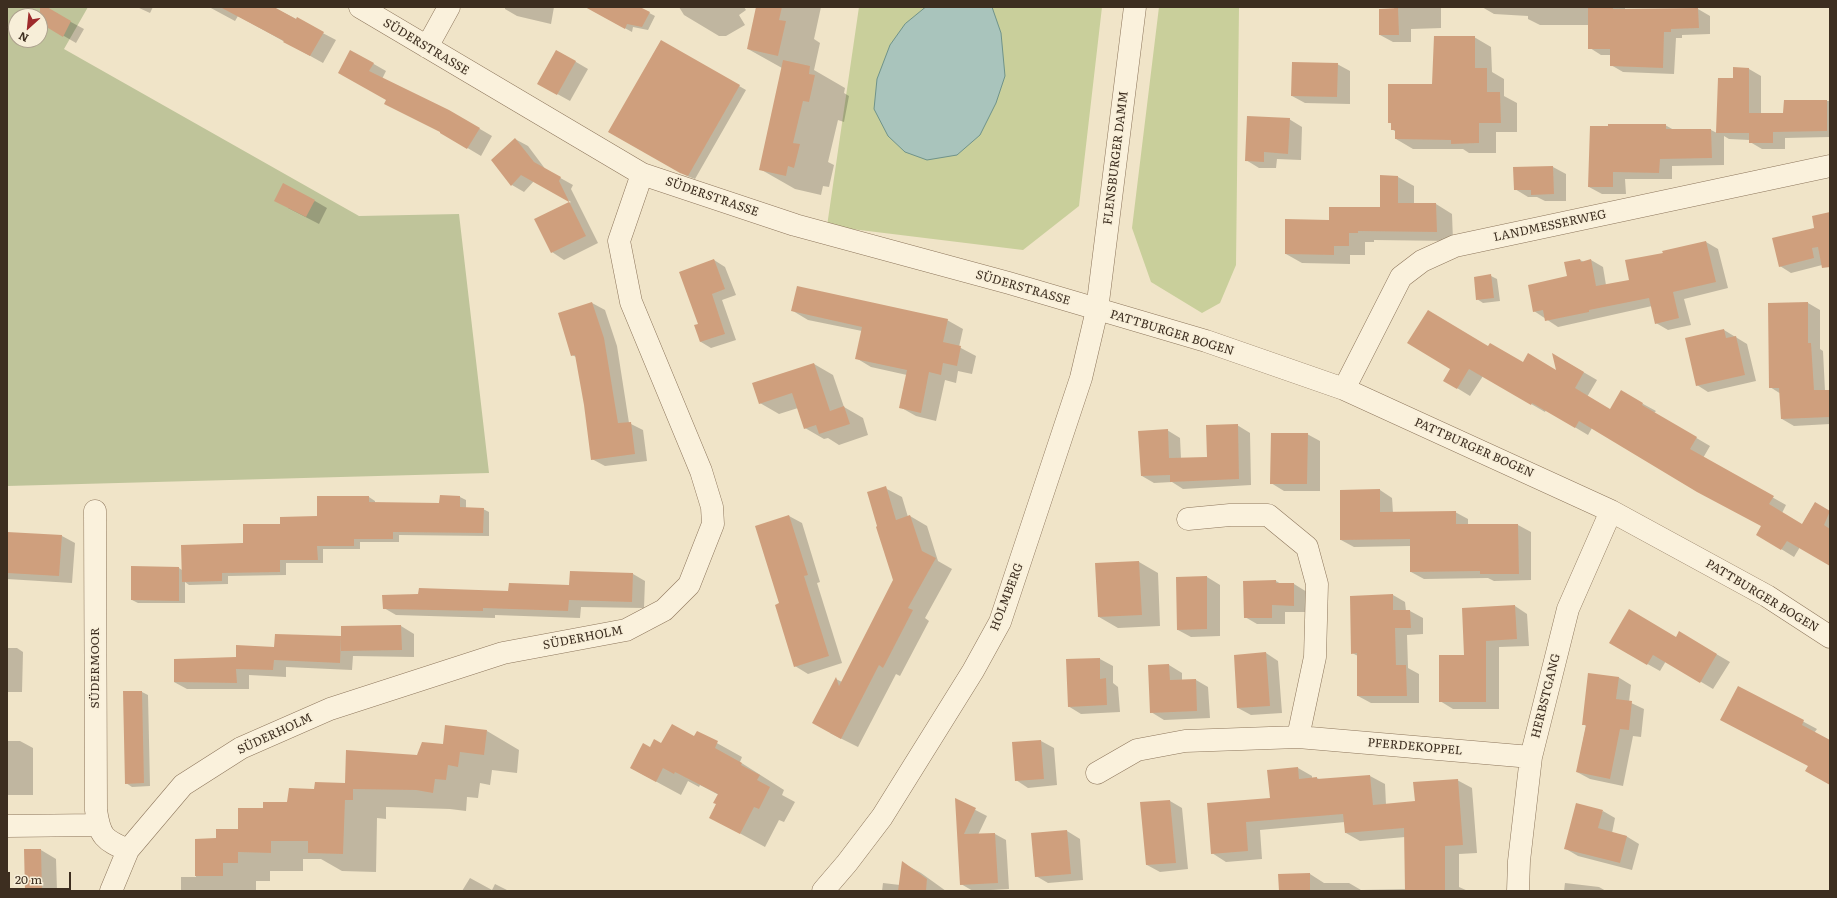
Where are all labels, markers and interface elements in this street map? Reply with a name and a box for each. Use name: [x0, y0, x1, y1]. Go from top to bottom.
north arrow: [8, 8, 48, 48]
street label: SÜDERSTRASSE: [380, 16, 472, 78]
text: N: [15, 29, 31, 47]
street label: FLENSBURGER DAMM: [1101, 90, 1131, 226]
street label: SÜDERSTRASSE: [664, 174, 760, 220]
street label: LANDMESSERWEG: [1492, 207, 1608, 245]
street label: SÜDERSTRASSE: [974, 268, 1072, 308]
street label: PATTBURGER BOGEN: [1108, 307, 1236, 359]
street label: PATTBURGER BOGEN: [1412, 415, 1536, 481]
street label: PATTBURGER BOGEN: [1703, 557, 1821, 635]
street label: HOLMBERG: [987, 561, 1027, 633]
street label: SÜDERHOLM: [542, 623, 624, 653]
street label: SÜDERMOOR: [88, 627, 102, 709]
street label: HERBSTGANG: [1529, 652, 1563, 740]
street label: SÜDERHOLM: [235, 710, 315, 758]
street label: PFERDEKOPPEL: [1367, 736, 1463, 758]
scale bar: [10, 864, 73, 890]
text: 20 m: [15, 870, 42, 888]

